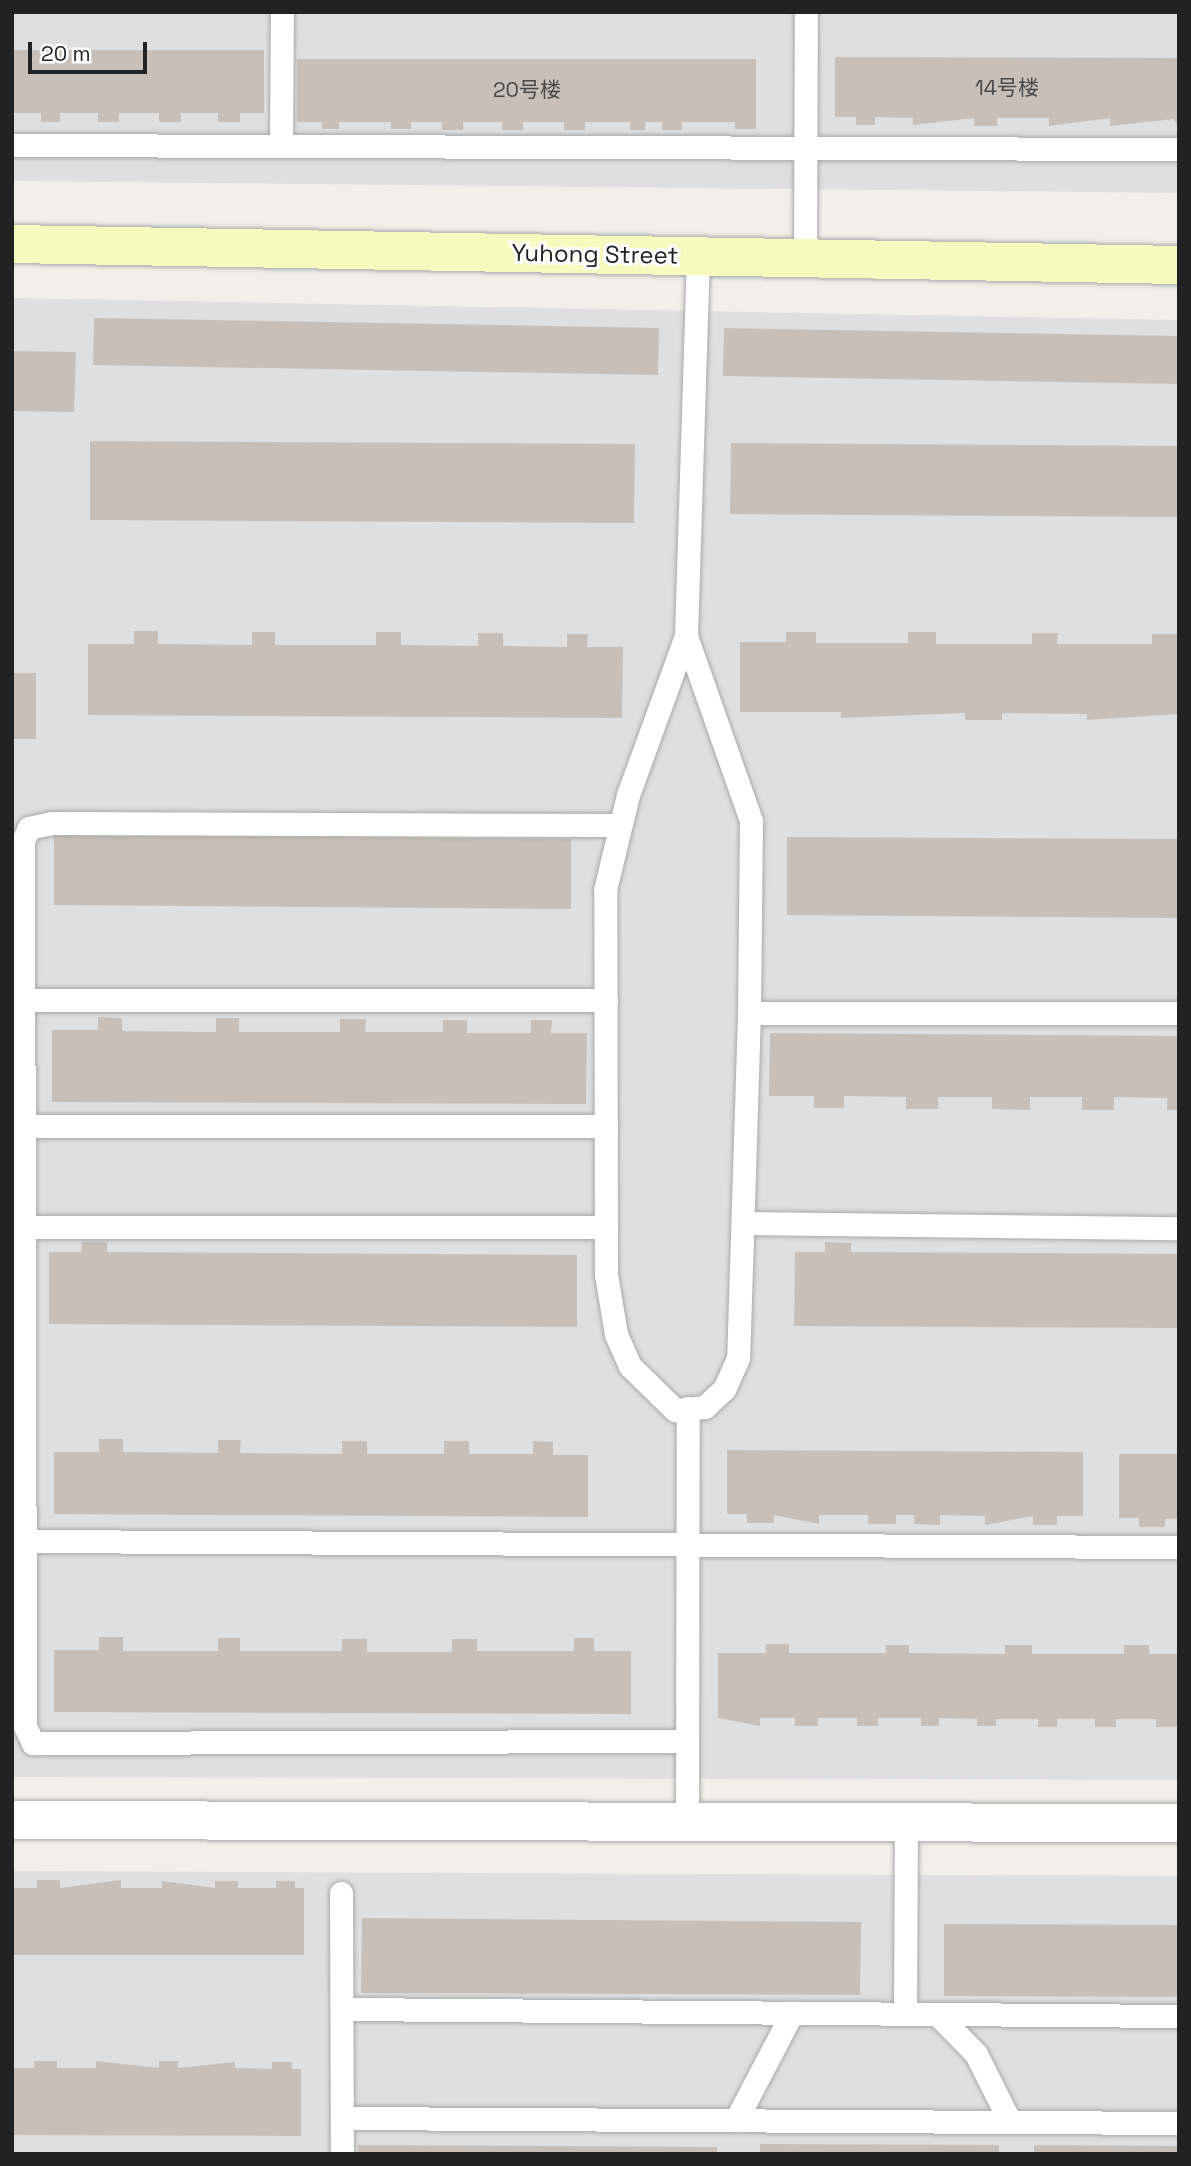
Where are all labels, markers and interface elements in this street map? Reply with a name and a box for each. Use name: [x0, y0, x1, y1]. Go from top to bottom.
scale bar: [32, 28, 150, 72]
text: 20 m: [41, 40, 91, 67]
house number: 14号楼: [975, 75, 1039, 101]
house number: 20号楼: [493, 77, 561, 103]
street label: Yuhong Street: [511, 238, 679, 270]

